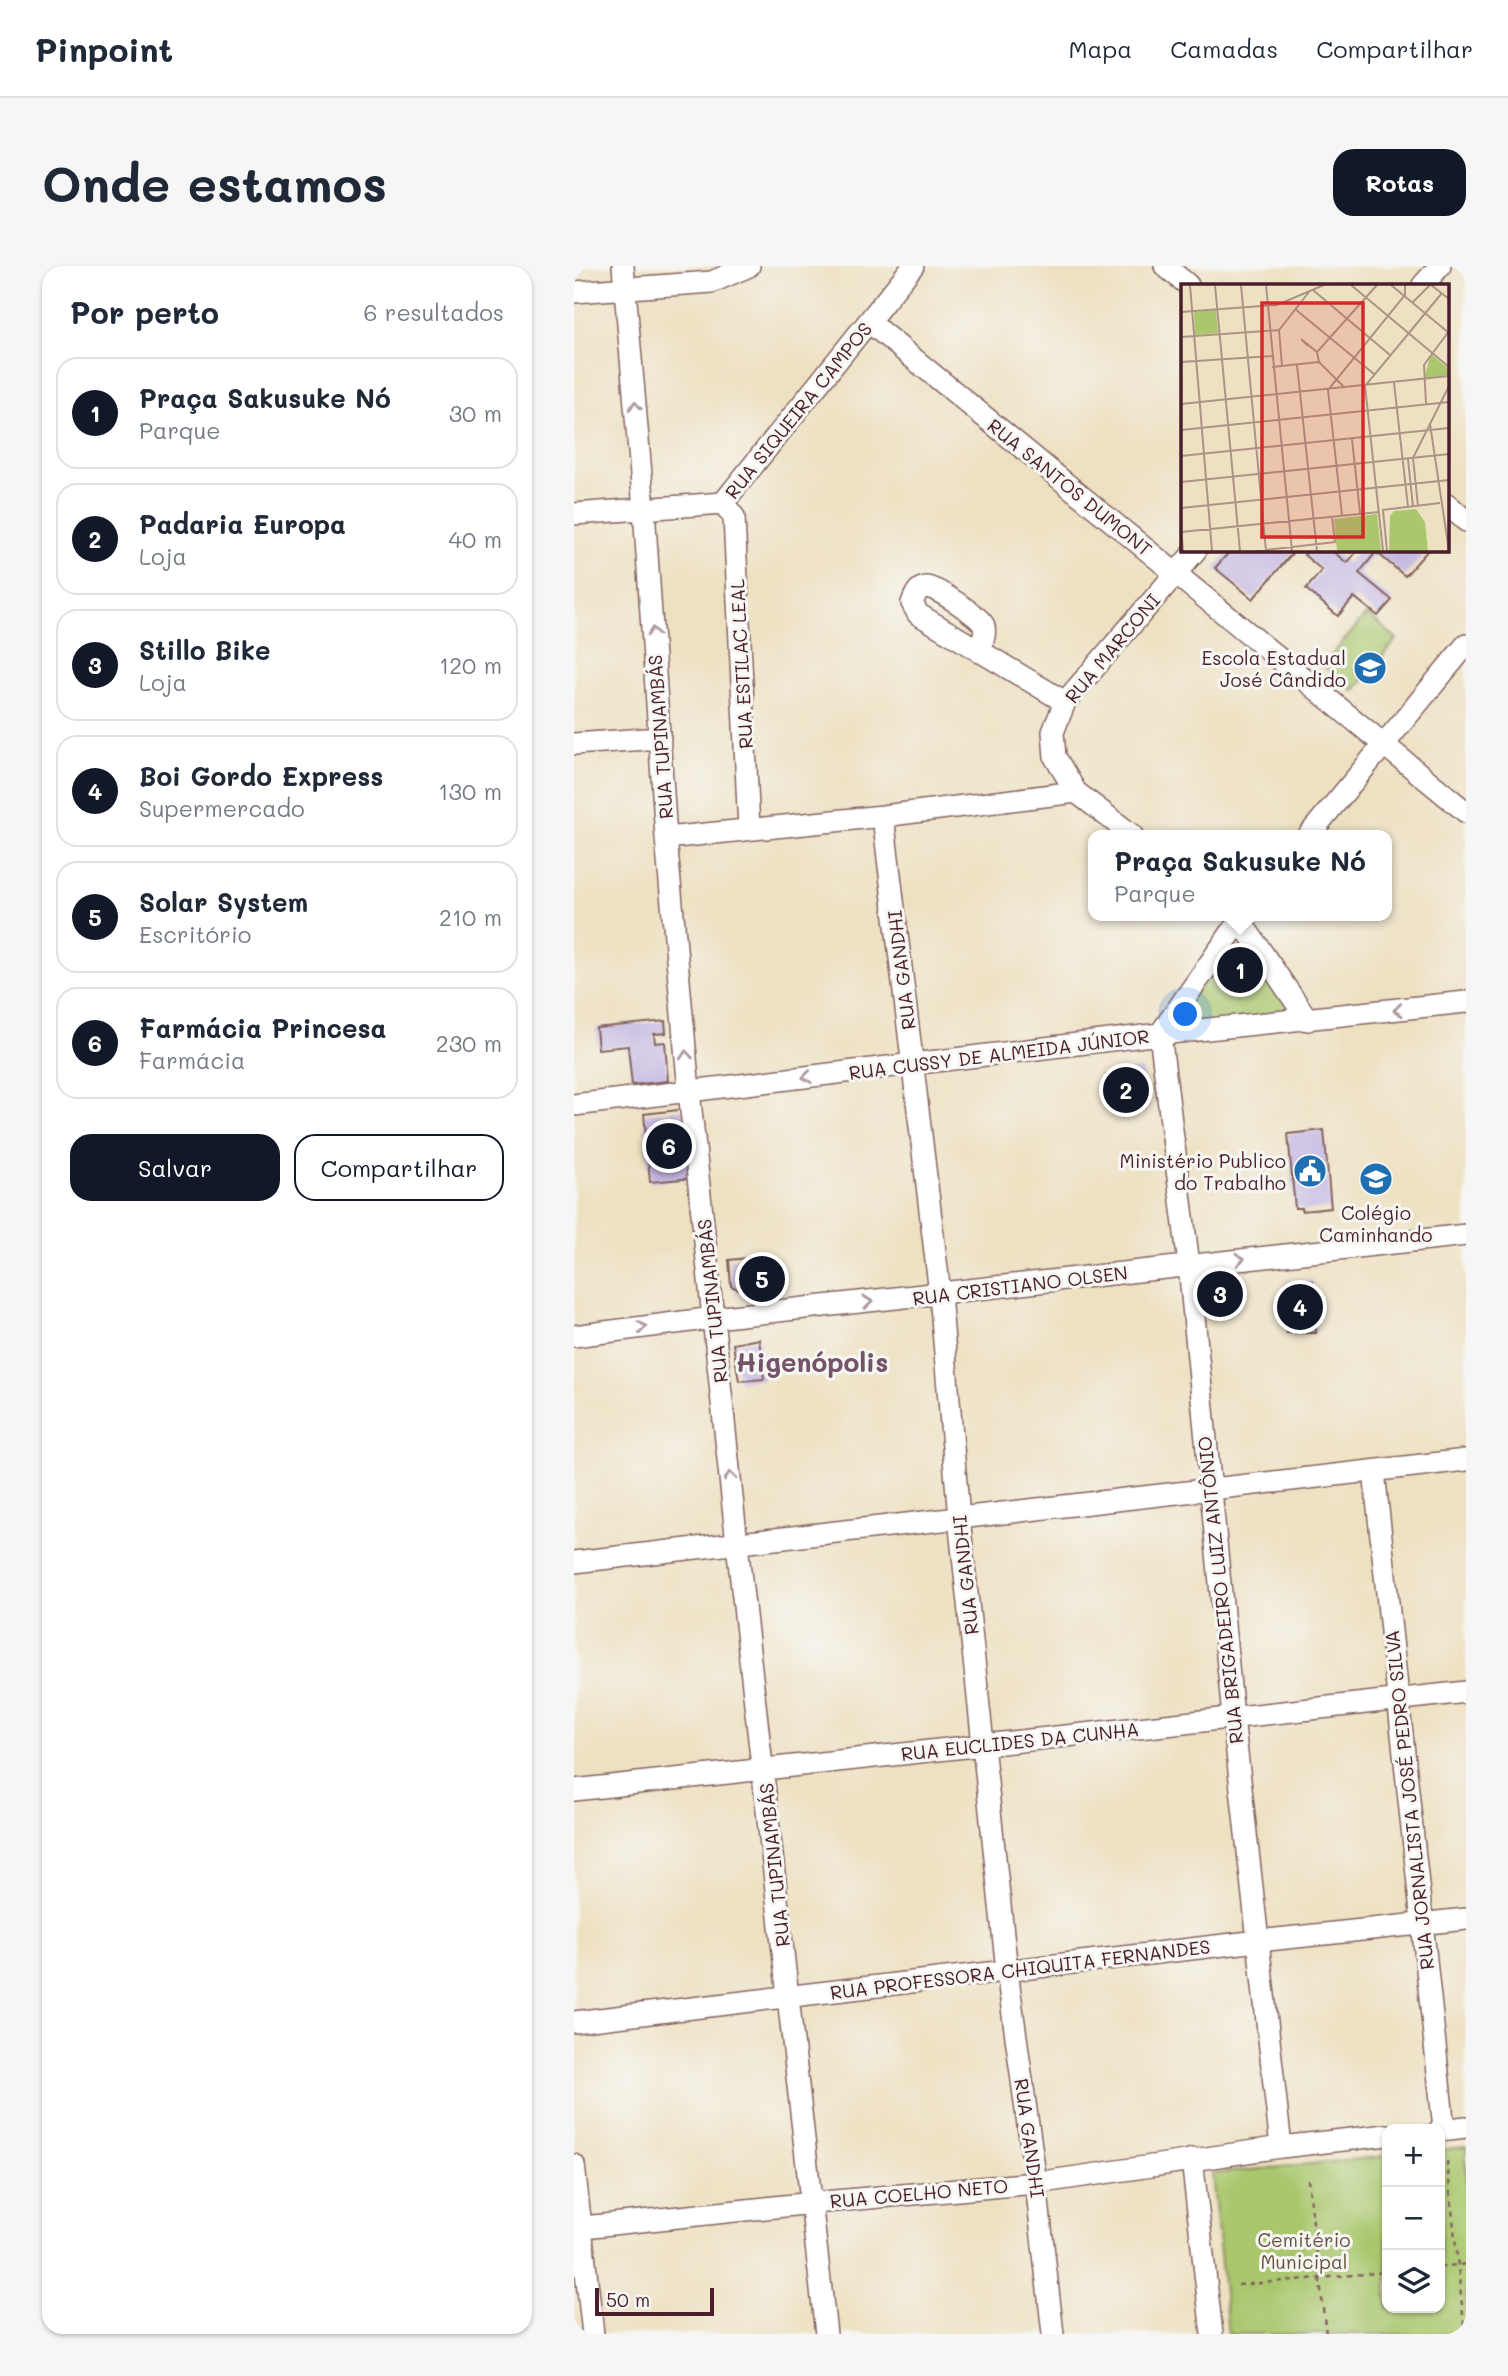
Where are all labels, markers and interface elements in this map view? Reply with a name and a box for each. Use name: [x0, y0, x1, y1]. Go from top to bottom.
text: Pinpoint: [35, 27, 173, 70]
text: Mapa: [1068, 33, 1132, 64]
text: Camadas: [1170, 33, 1278, 64]
text: Compartilhar: [1316, 33, 1473, 64]
button: Rotas: [1333, 149, 1466, 216]
text: Onde estamos: [42, 151, 387, 214]
inset map: [1181, 284, 1448, 551]
text: Por perto: [70, 292, 219, 332]
text: 6 resultados: [364, 297, 504, 327]
street label: RUA SIQUEIRA CAMPOS: [719, 316, 877, 504]
text: Praça Sakusuke Nó: [139, 381, 391, 415]
text: 1: [90, 398, 100, 428]
text: 30 m: [449, 398, 502, 428]
one-way arrow: [628, 400, 643, 411]
street label: RUA SANTOS DUMONT: [983, 413, 1157, 561]
text: Parque: [139, 415, 221, 445]
text: Padaria Europa: [139, 507, 346, 541]
text: 2: [89, 524, 101, 554]
text: 40 m: [449, 524, 502, 554]
text: Loja: [139, 541, 187, 571]
street label: RUA ESTILAC LEAL: [724, 578, 758, 750]
street label: RUA MARCONI: [1059, 588, 1165, 708]
one-way arrow: [646, 627, 661, 638]
text: Stillo Bike: [139, 633, 271, 667]
place label: Escola Estadual José Cândido: [1201, 645, 1346, 692]
school or university icon: Escola Estadual José Cândido: [1351, 649, 1389, 687]
text: 3: [88, 650, 102, 680]
text: 120 m: [439, 650, 502, 680]
street label: RUA TUPINAMBÁS: [642, 654, 678, 820]
text: Loja: [139, 667, 187, 697]
text: Boi Gordo Express: [139, 759, 383, 793]
text: 4: [88, 776, 102, 806]
text: 130 m: [438, 776, 502, 806]
text: Supermercado: [139, 793, 305, 823]
popup: [1088, 830, 1392, 921]
text: Praça Sakusuke Nó: [1114, 844, 1366, 878]
text: Parque: [1114, 878, 1196, 908]
text: Solar System: [139, 885, 308, 919]
text: 5: [88, 902, 102, 932]
text: 210 m: [439, 902, 502, 932]
street label: RUA GANDHI: [881, 909, 921, 1031]
text: Escritório: [139, 919, 251, 949]
pin: 1: [1217, 944, 1263, 996]
your location: [1168, 997, 1202, 1031]
one-way arrow: [1392, 1002, 1404, 1017]
text: Farmácia Princesa: [139, 1011, 387, 1045]
street label: RUA CUSSY DE ALMEIDA JÚNIOR: [847, 1023, 1151, 1085]
text: 6: [88, 1028, 102, 1058]
text: 230 m: [436, 1028, 502, 1058]
text: Farmácia: [139, 1045, 245, 1075]
one-way arrow: [679, 1049, 694, 1060]
pin: 2: [1103, 1064, 1149, 1116]
one-way arrow: [801, 1069, 812, 1084]
pin: 6: [646, 1120, 692, 1172]
button: Salvar: [70, 1134, 280, 1201]
button: Compartilhar: [294, 1134, 504, 1201]
place label: Ministério Publico do Trabalho: [1120, 1148, 1286, 1195]
public building icon: Ministério Publico do Trabalho: [1291, 1152, 1329, 1190]
school or university icon: Colégio Caminhando: [1357, 1160, 1395, 1198]
place label: Colégio Caminhando: [1319, 1200, 1433, 1247]
street label: RUA TUPINAMBÁS: [691, 1218, 733, 1384]
one-way arrow: [1234, 1252, 1246, 1267]
pin: 5: [739, 1253, 785, 1305]
street label: RUA CRISTIANO OLSEN: [911, 1259, 1129, 1311]
pin: 3: [1197, 1268, 1243, 1320]
pin: 4: [1277, 1281, 1323, 1333]
one-way arrow: [863, 1295, 874, 1310]
one-way arrow: [636, 1320, 648, 1335]
district label: Higenópolis: [736, 1345, 888, 1379]
street label: RUA BRIGADEIRO LUIZ ANTÔNIO: [1191, 1435, 1249, 1745]
one-way arrow: [723, 1470, 738, 1481]
street label: RUA GANDHI: [946, 1514, 984, 1636]
street label: RUA JORNALISTA JOSÉ PEDRO SILVA: [1379, 1629, 1439, 1971]
street label: RUA EUCLIDES DA CUNHA: [900, 1716, 1140, 1766]
street label: RUA TUPINAMBÁS: [753, 1782, 795, 1948]
street label: RUA PROFESSORA CHIQUITA FERNANDES: [828, 1933, 1212, 2005]
street label: RUA GANDHI: [1009, 2077, 1051, 2199]
map controls: [1382, 2124, 1445, 2313]
button: +: [1382, 2124, 1445, 2187]
street label: RUA COELHO NETO: [829, 2173, 1009, 2213]
button: −: [1382, 2187, 1445, 2250]
park label: Cemitério Municipal: [1257, 2227, 1351, 2274]
button: layers: [1382, 2250, 1445, 2313]
scale bar: [595, 2285, 714, 2317]
text: 50 m: [606, 2287, 650, 2312]

